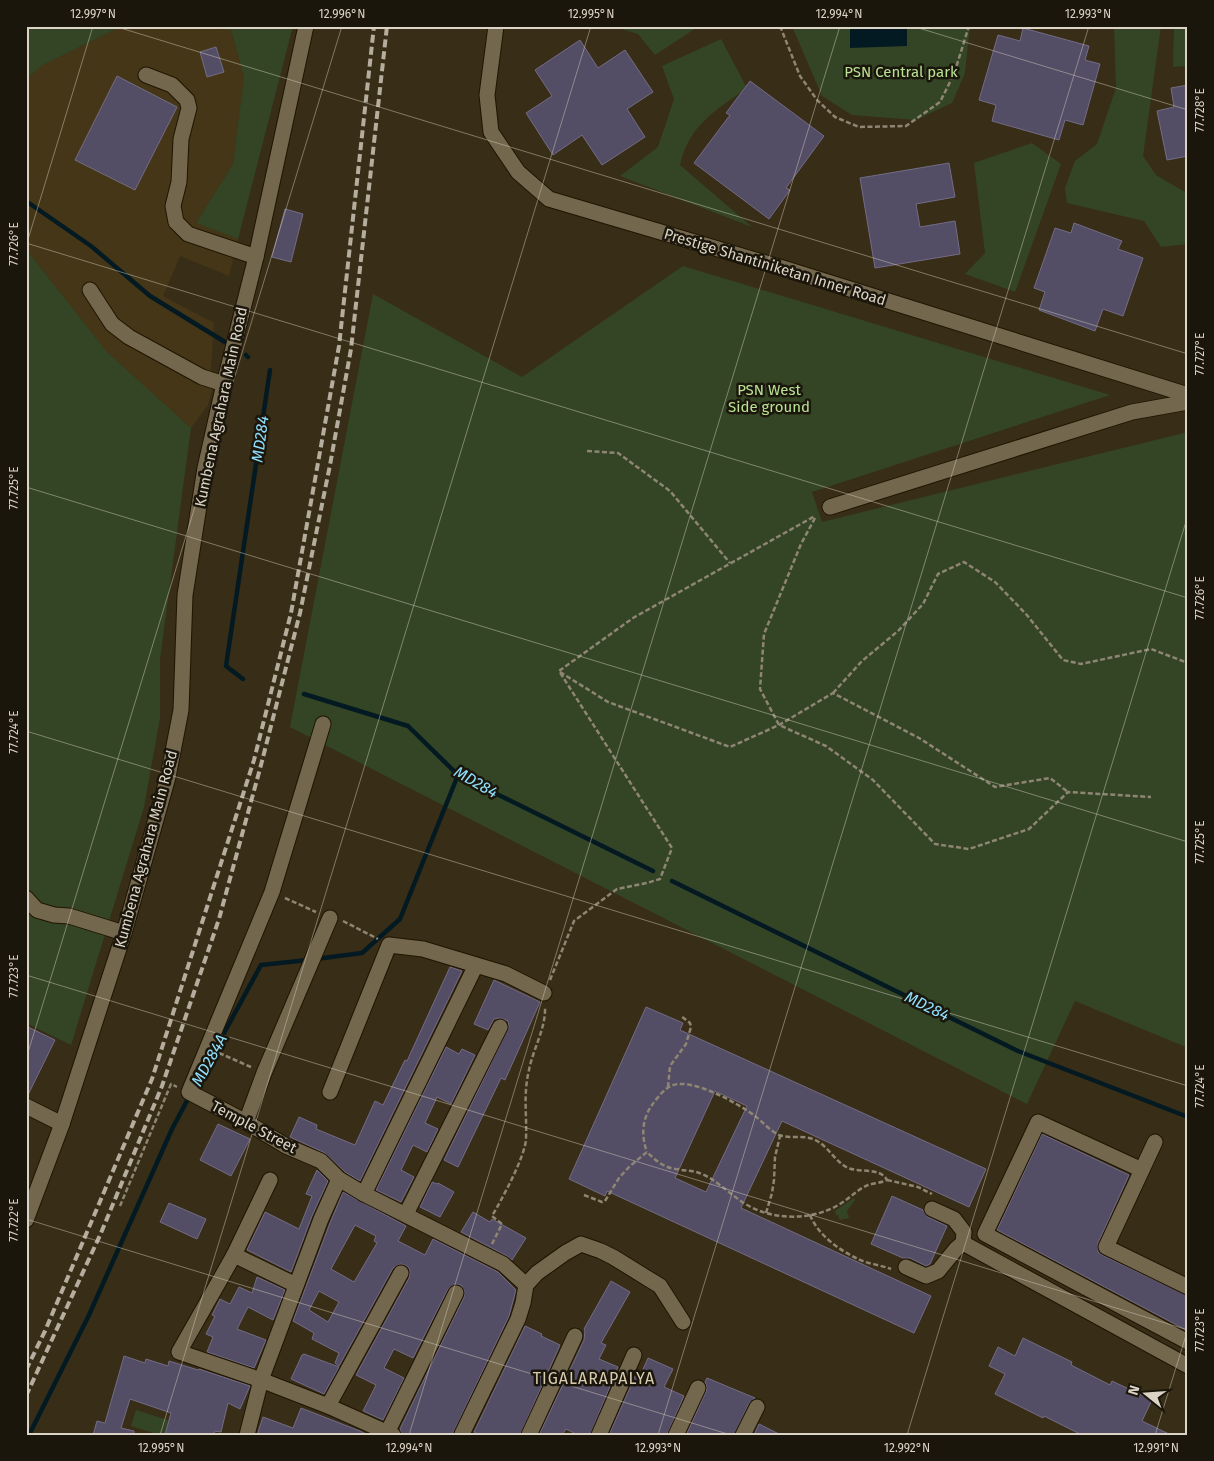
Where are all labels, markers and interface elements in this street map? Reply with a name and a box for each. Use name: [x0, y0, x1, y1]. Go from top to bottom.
text: 12.997°N: [70, 7, 116, 21]
text: 12.996°N: [318, 7, 366, 21]
text: 12.995°N: [568, 7, 614, 21]
text: 12.994°N: [815, 7, 863, 21]
text: 12.993°N: [1065, 7, 1111, 21]
park label: PSN Central park: [844, 63, 958, 81]
text: 77.728°E: [1193, 88, 1207, 132]
text: 77.726°E: [7, 222, 21, 266]
street label: Prestige Shantiniketan Inner Road: [662, 225, 888, 309]
street label: Kumbena Agrahara Main Road: [191, 305, 251, 509]
text: 77.727°E: [1193, 333, 1207, 375]
park label: PSN West Side ground: [728, 381, 810, 416]
water label: MD284: [247, 414, 273, 464]
text: 77.725°E: [7, 466, 21, 510]
text: 77.726°E: [1193, 576, 1207, 620]
text: 77.724°E: [7, 710, 21, 754]
street label: Kumbena Agrahara Main Road: [111, 748, 181, 950]
water label: MD284: [451, 762, 501, 802]
text: 77.725°E: [1193, 820, 1207, 864]
text: 77.723°E: [7, 954, 21, 998]
water label: MD284: [902, 987, 952, 1025]
water label: MD284A: [187, 1031, 231, 1089]
text: 77.724°E: [1193, 1064, 1207, 1108]
street label: Temple Street: [208, 1097, 300, 1157]
text: 77.722°E: [7, 1198, 21, 1242]
text: 77.723°E: [1193, 1308, 1207, 1352]
north arrow: [1122, 1368, 1172, 1418]
district label: TIGALARAPALYA: [533, 1369, 655, 1388]
text: N: [1125, 1383, 1144, 1397]
text: 12.995°N: [138, 1441, 184, 1455]
text: 12.994°N: [385, 1441, 433, 1455]
text: 12.993°N: [635, 1441, 681, 1455]
text: 12.992°N: [884, 1441, 930, 1455]
text: 12.991°N: [1133, 1441, 1179, 1455]

